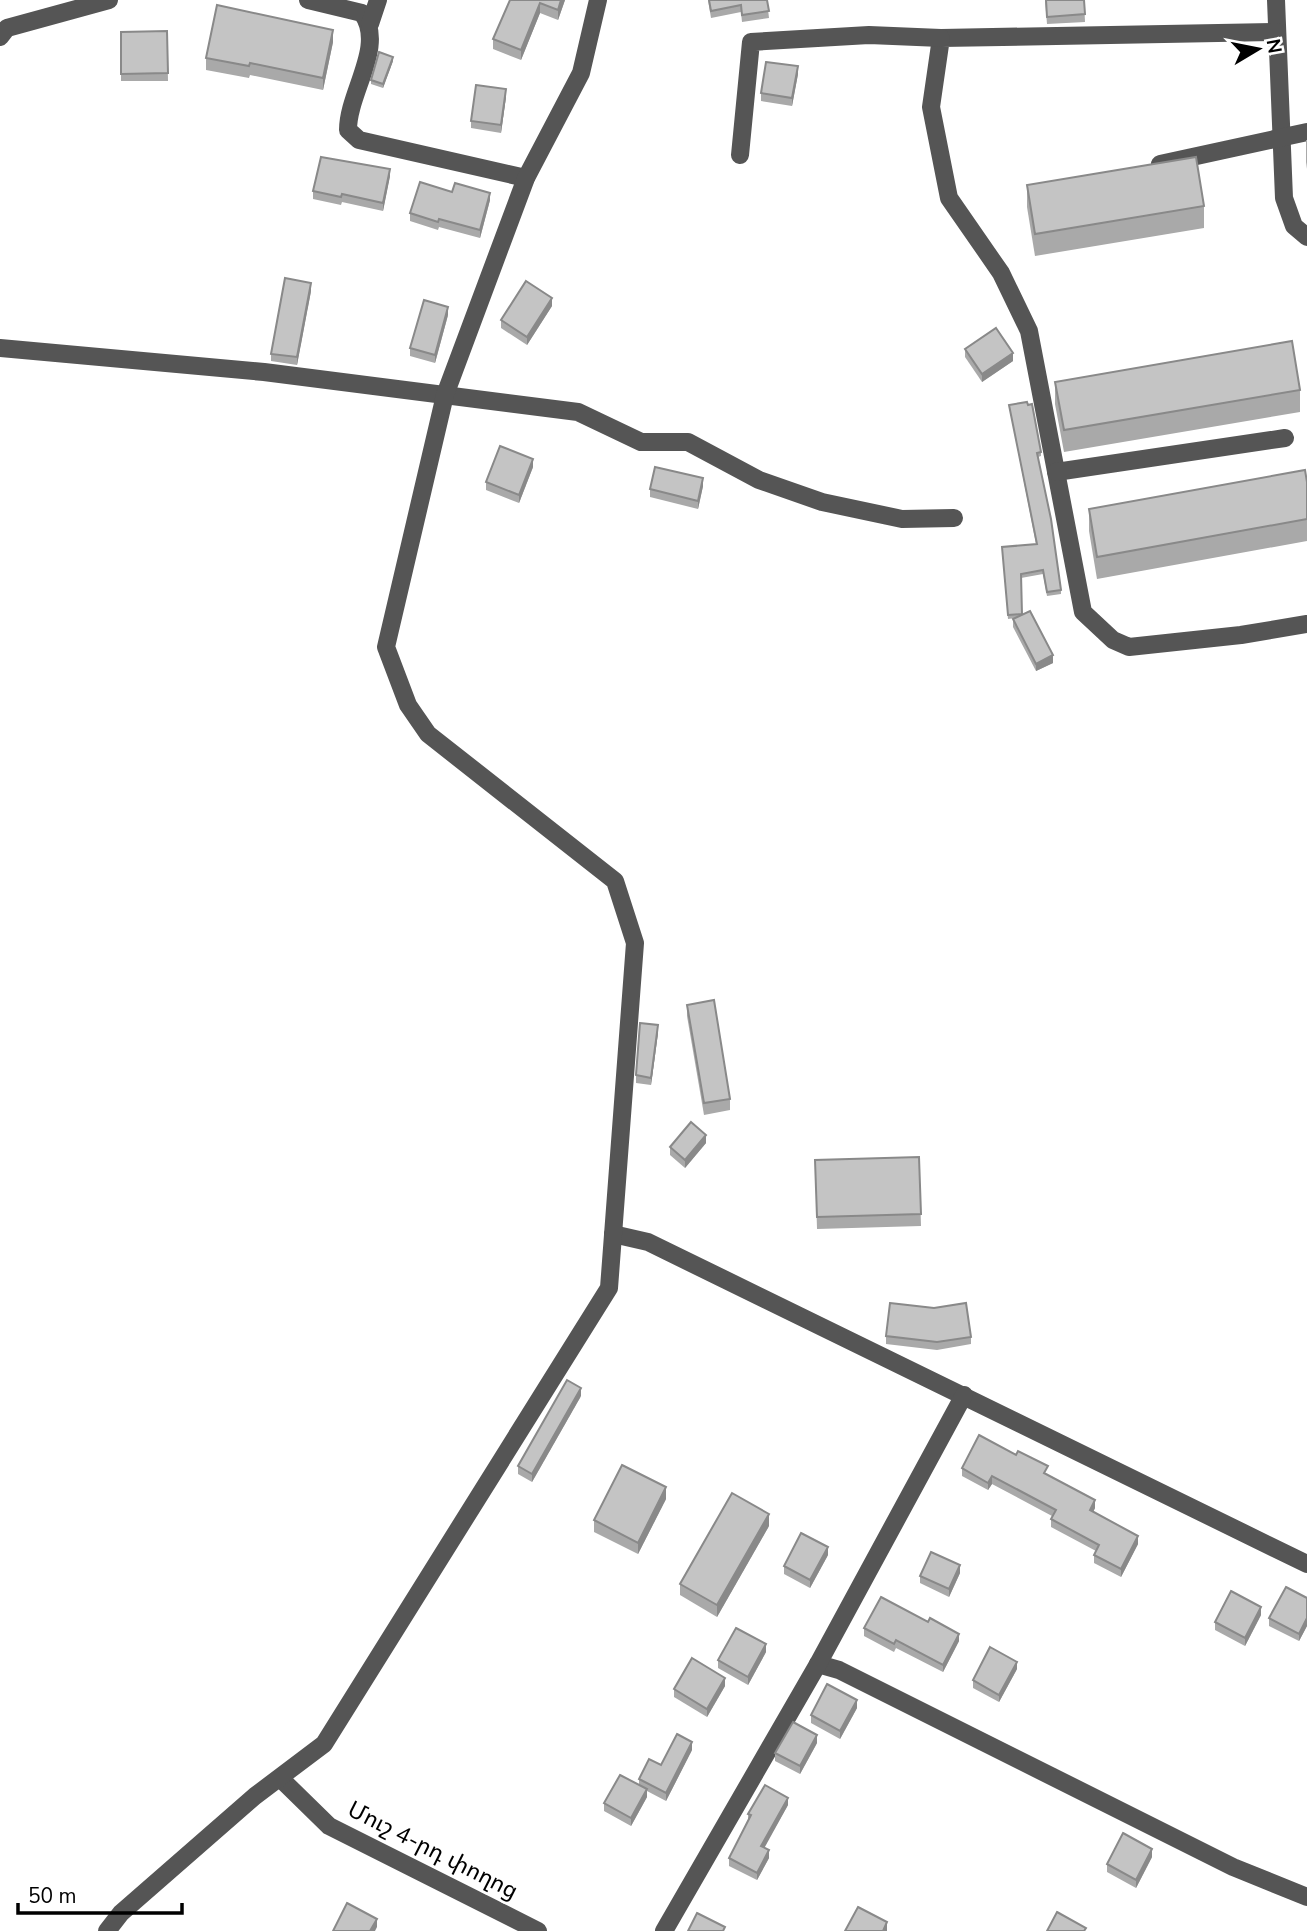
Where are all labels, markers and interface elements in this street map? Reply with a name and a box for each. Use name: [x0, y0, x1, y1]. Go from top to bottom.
north arrow: [1223, 14, 1293, 84]
text: N: [1260, 37, 1288, 55]
street label: Մուշ 4-րդ փողոց: [342, 1794, 524, 1906]
scale bar: [18, 1871, 182, 1915]
text: 50 m: [28, 1882, 77, 1910]

